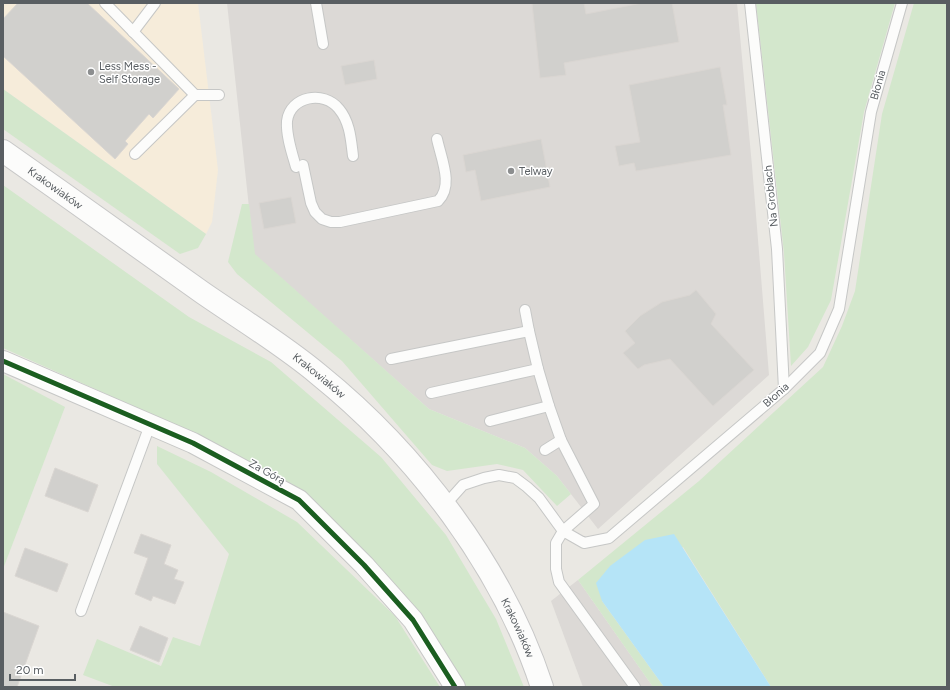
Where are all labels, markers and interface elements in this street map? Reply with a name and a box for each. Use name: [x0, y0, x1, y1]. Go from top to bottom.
place label: Less Mess - Self Storage: [99, 60, 160, 86]
marker: Less Mess - Self Storage: [86, 67, 96, 77]
street label: Błonia: [868, 69, 888, 101]
street label: Krakowiaków: [25, 164, 86, 212]
place label: Telway: [519, 165, 553, 178]
street label: Na Groblach: [761, 165, 781, 227]
marker: Telway: [506, 166, 516, 176]
street label: Krakowiaków: [290, 350, 349, 401]
street label: Błonia: [760, 380, 792, 410]
street label: Za Górą: [247, 457, 288, 487]
street label: Krakowiaków: [499, 596, 537, 660]
scale bar: [10, 656, 75, 682]
text: 20 m: [16, 663, 44, 677]

